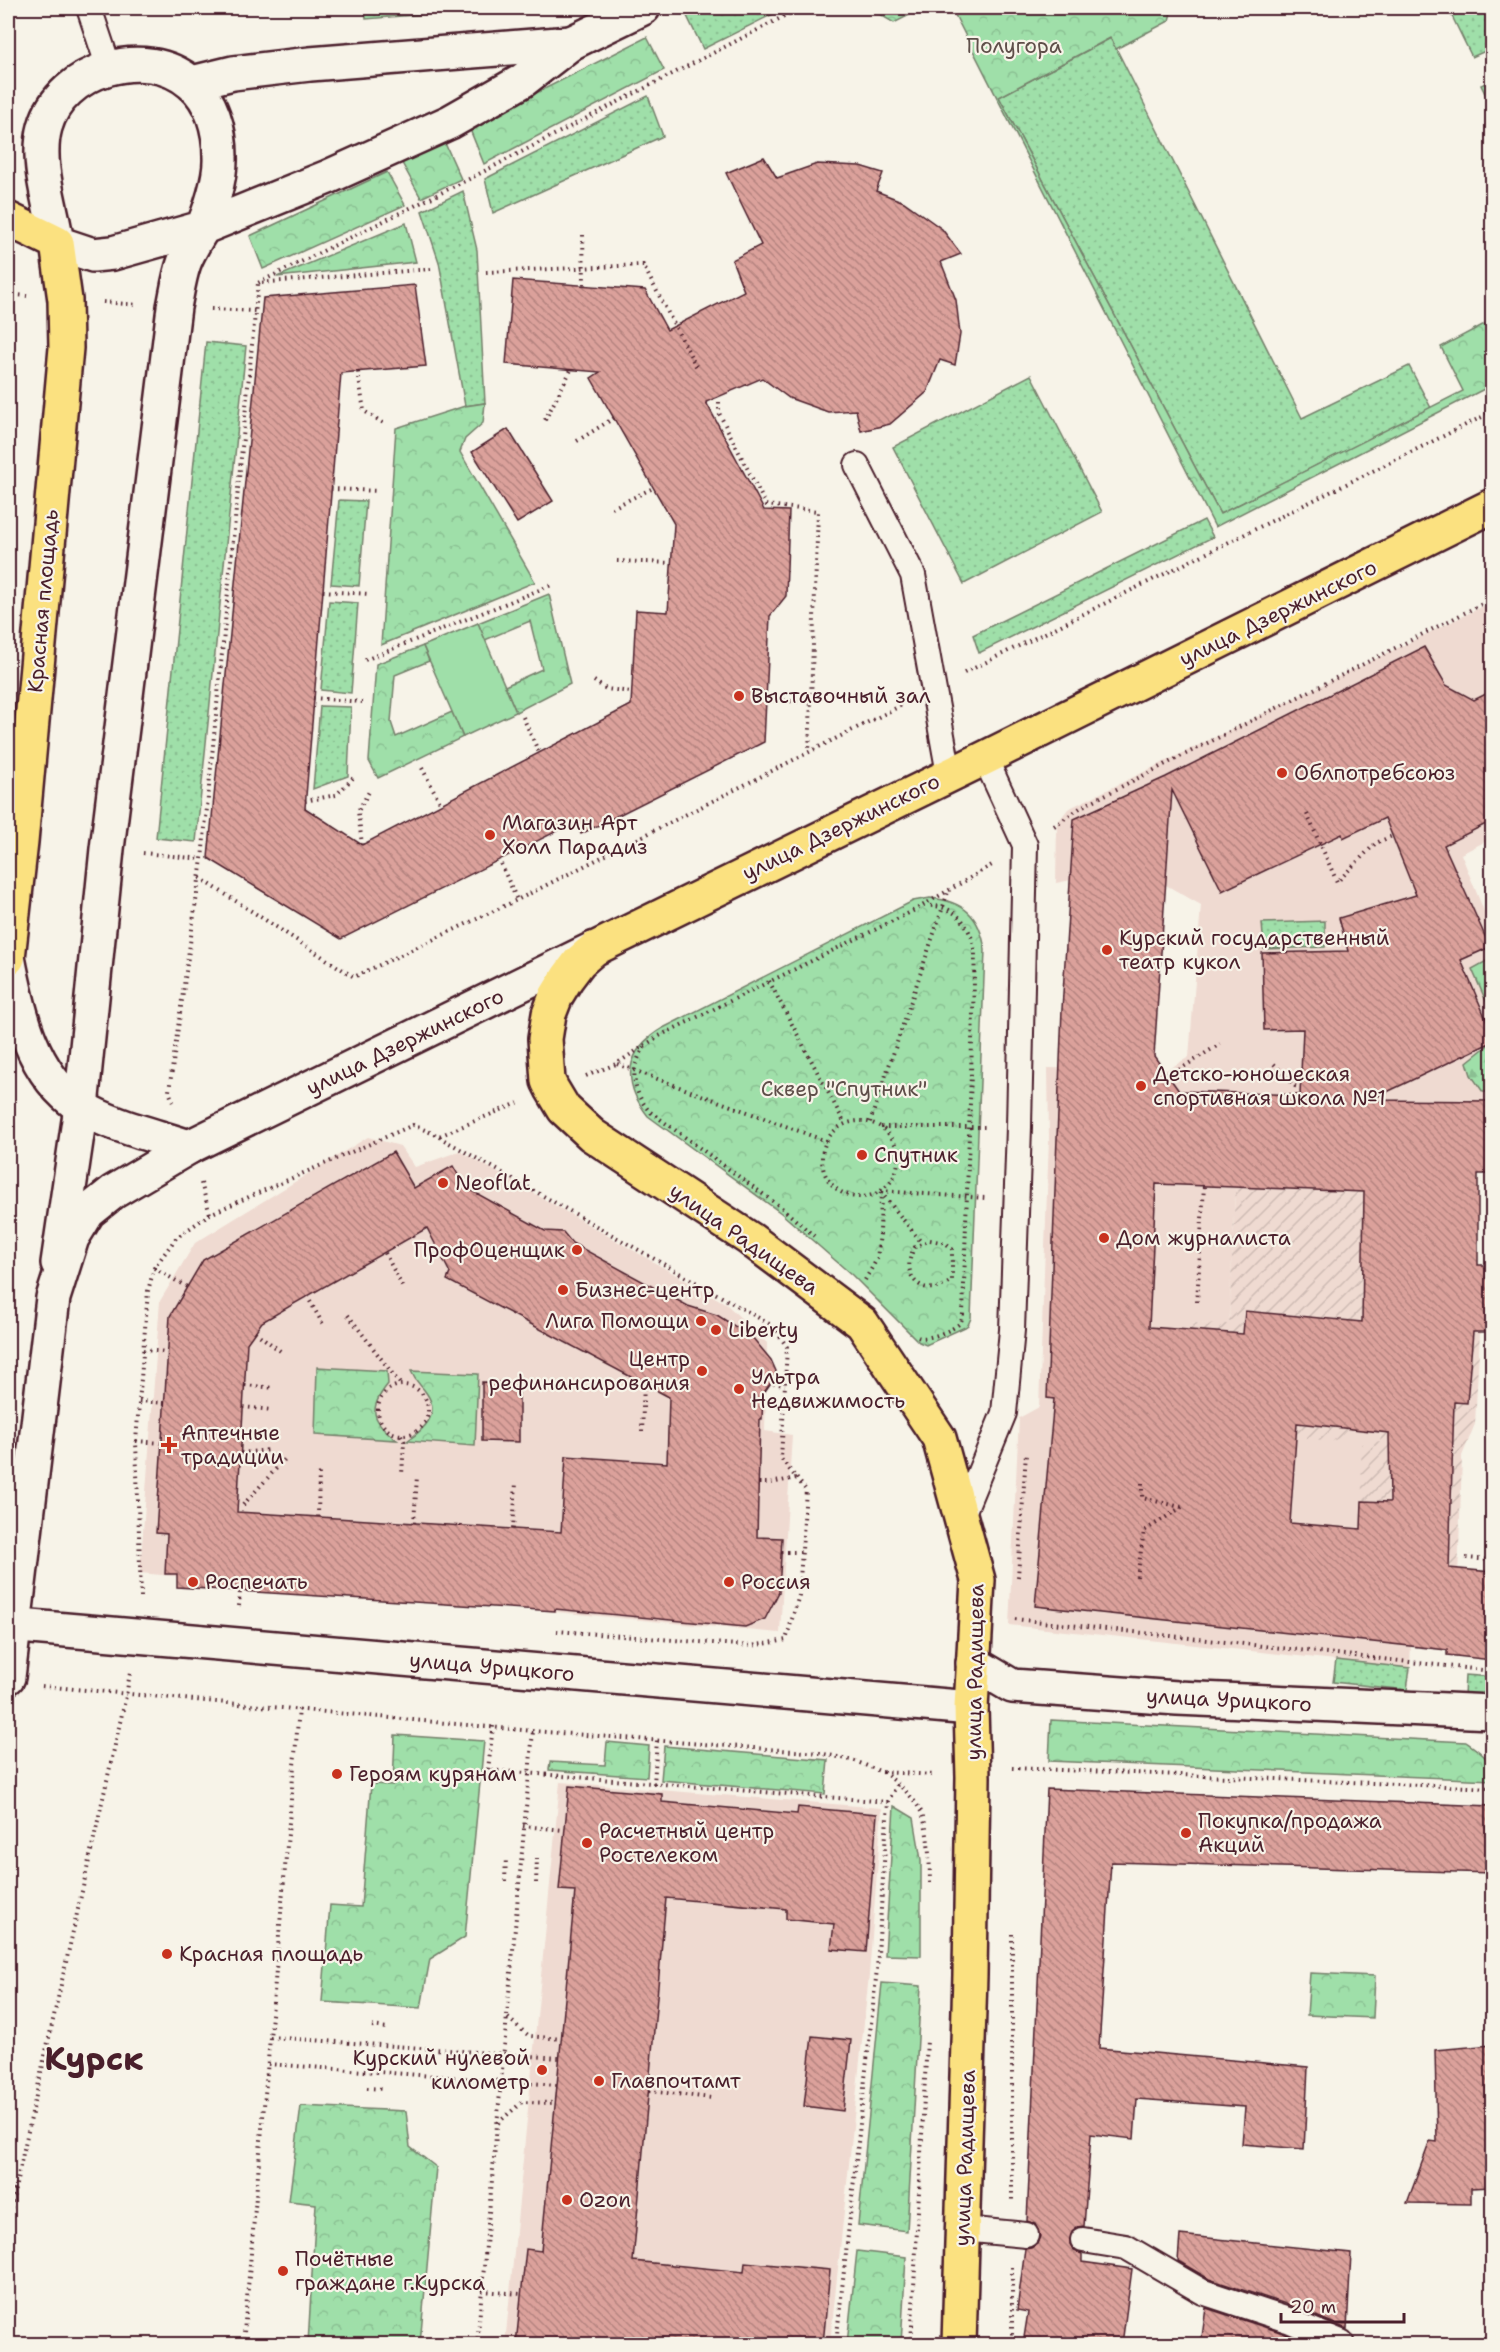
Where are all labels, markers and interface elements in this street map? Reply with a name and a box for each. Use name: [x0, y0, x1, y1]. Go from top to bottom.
park label: Полугора: [966, 32, 1062, 60]
street label: Красная площадь: [21, 508, 65, 694]
street label: улица Дзержинского: [1175, 553, 1381, 673]
place label: Выставочный зал: [751, 682, 931, 710]
marker: Выставочный зал: [732, 689, 746, 703]
place label: Облпотребсоюз: [1294, 759, 1455, 787]
marker: Облпотребсоюз: [1275, 766, 1289, 780]
street label: улица Дзержинского: [738, 767, 944, 887]
place label: Магазин Арт Холл Парадиз: [502, 809, 648, 861]
marker: Магазин Арт Холл Парадиз: [483, 828, 497, 842]
place label: Курский государственный театр кукол: [1119, 924, 1390, 976]
marker: Курский государственный театр кукол: [1100, 943, 1114, 957]
street label: улица Дзержинского: [302, 982, 508, 1102]
place label: Детско-юношеская спортивная школа №1: [1153, 1060, 1386, 1112]
park label: Сквер "Спутник": [761, 1075, 927, 1103]
marker: Детско-юношеская спортивная школа №1: [1134, 1079, 1148, 1093]
place label: Спутник: [874, 1141, 958, 1169]
marker: Спутник: [855, 1148, 869, 1162]
place label: Neoflat: [455, 1169, 531, 1197]
marker: Neoflat: [436, 1176, 450, 1190]
street label: улица Радищева: [664, 1177, 824, 1301]
place label: Дом журналиста: [1116, 1224, 1291, 1252]
marker: Дом журналиста: [1097, 1231, 1111, 1245]
place label: ПрофОценщик: [414, 1236, 565, 1264]
marker: ПрофОценщик: [570, 1243, 584, 1257]
place label: Бизнес-центр: [575, 1276, 715, 1304]
marker: Бизнес-центр: [556, 1283, 570, 1297]
place label: Лига Помощи: [545, 1307, 689, 1335]
marker: Лига Помощи: [694, 1314, 708, 1328]
place label: Liberty: [728, 1316, 799, 1344]
marker: Liberty: [709, 1323, 723, 1337]
place label: Центр рефинансирования: [489, 1345, 690, 1397]
place label: Ультра Недвижимость: [751, 1363, 905, 1415]
marker: Центр рефинансирования: [695, 1364, 709, 1378]
marker: Ультра Недвижимость: [732, 1382, 746, 1396]
place label: Аптечные традиции: [181, 1419, 284, 1471]
marker: Аптечные традиции: [162, 1438, 176, 1452]
place label: Роспечать: [205, 1568, 308, 1596]
place label: Россия: [741, 1568, 811, 1596]
marker: Роспечать: [186, 1575, 200, 1589]
marker: Россия: [722, 1575, 736, 1589]
street label: улица Радищева: [959, 1583, 991, 1761]
street label: улица Урицкого: [408, 1646, 576, 1688]
street label: улица Урицкого: [1145, 1682, 1313, 1718]
place label: Героям курянам: [349, 1760, 517, 1788]
marker: Героям курянам: [330, 1767, 344, 1781]
place label: Покупка/продажа Акций: [1198, 1807, 1382, 1859]
place label: Расчетный центр Ростелеком: [599, 1817, 774, 1869]
marker: Покупка/продажа Акций: [1179, 1826, 1193, 1840]
marker: Расчетный центр Ростелеком: [580, 1836, 594, 1850]
place label: Красная площадь: [179, 1940, 363, 1968]
marker: Красная площадь: [160, 1947, 174, 1961]
district label: Курск: [44, 2036, 144, 2081]
place label: Курский нулевой километр: [353, 2044, 530, 2096]
marker: Курский нулевой километр: [535, 2063, 549, 2077]
place label: Главпочтамт: [611, 2067, 741, 2095]
street label: улица Радищева: [948, 2069, 982, 2247]
marker: Главпочтамт: [592, 2074, 606, 2088]
place label: Ozon: [579, 2186, 631, 2214]
marker: Ozon: [560, 2193, 574, 2207]
place label: Почётные граждане г.Курска: [295, 2245, 485, 2297]
marker: Почётные граждане г.Курска: [276, 2264, 290, 2278]
scale bar: [1281, 2286, 1404, 2324]
text: 20 m: [1290, 2295, 1336, 2319]

